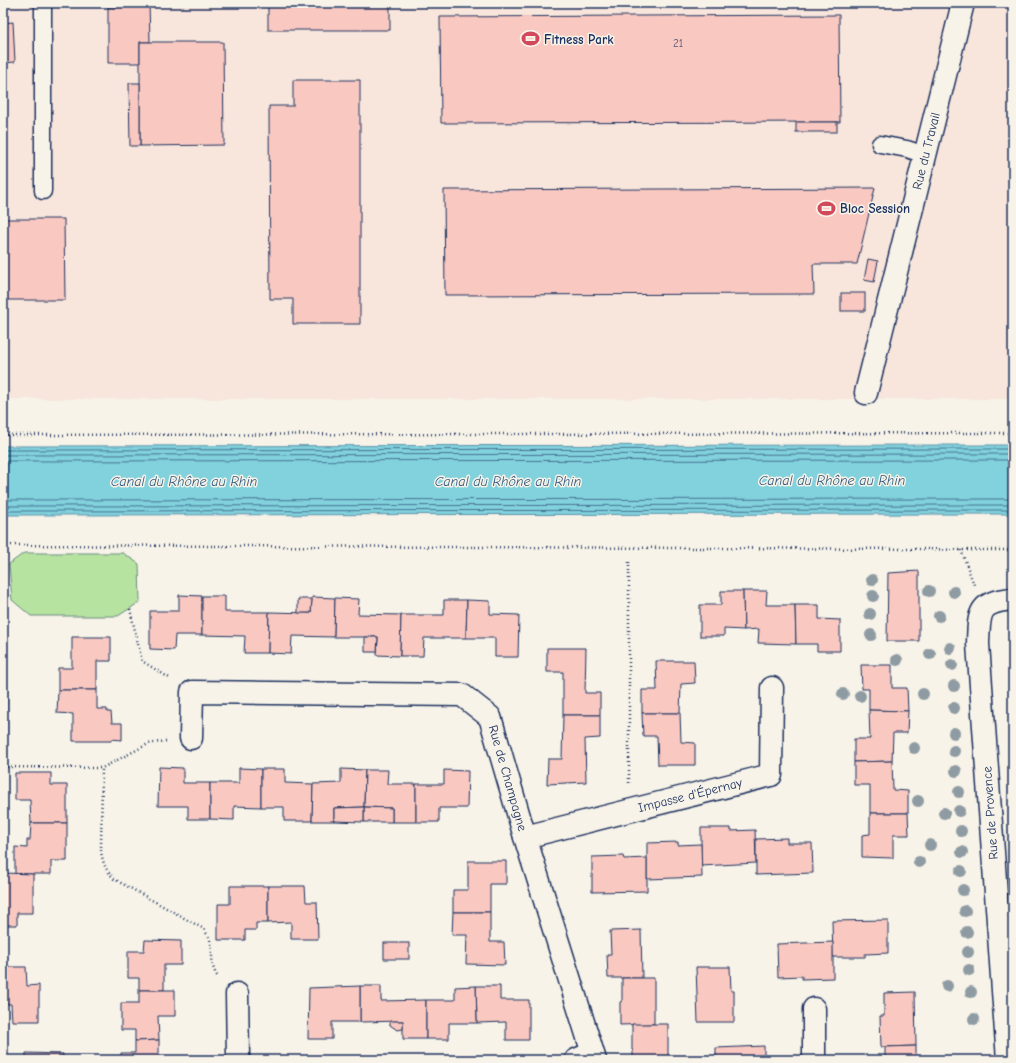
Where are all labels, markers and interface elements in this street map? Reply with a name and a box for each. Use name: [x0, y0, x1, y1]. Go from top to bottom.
sports icon: Fitness Park: [521, 29, 541, 49]
place label: Fitness Park: [544, 32, 614, 47]
house number: 21: [673, 37, 683, 50]
street label: Rue du Travail: [909, 111, 943, 191]
sports icon: Bloc Session: [817, 198, 837, 218]
place label: Bloc Session: [840, 201, 910, 216]
water label: Canal du Rhône au Rhin: [759, 472, 906, 489]
water label: Canal du Rhône au Rhin: [111, 473, 258, 490]
water label: Canal du Rhône au Rhin: [435, 473, 582, 490]
street label: Rue de Champagne: [486, 723, 530, 833]
street label: Rue de Provence: [979, 765, 1001, 860]
street label: Impasse d'Épernay: [636, 774, 744, 815]

